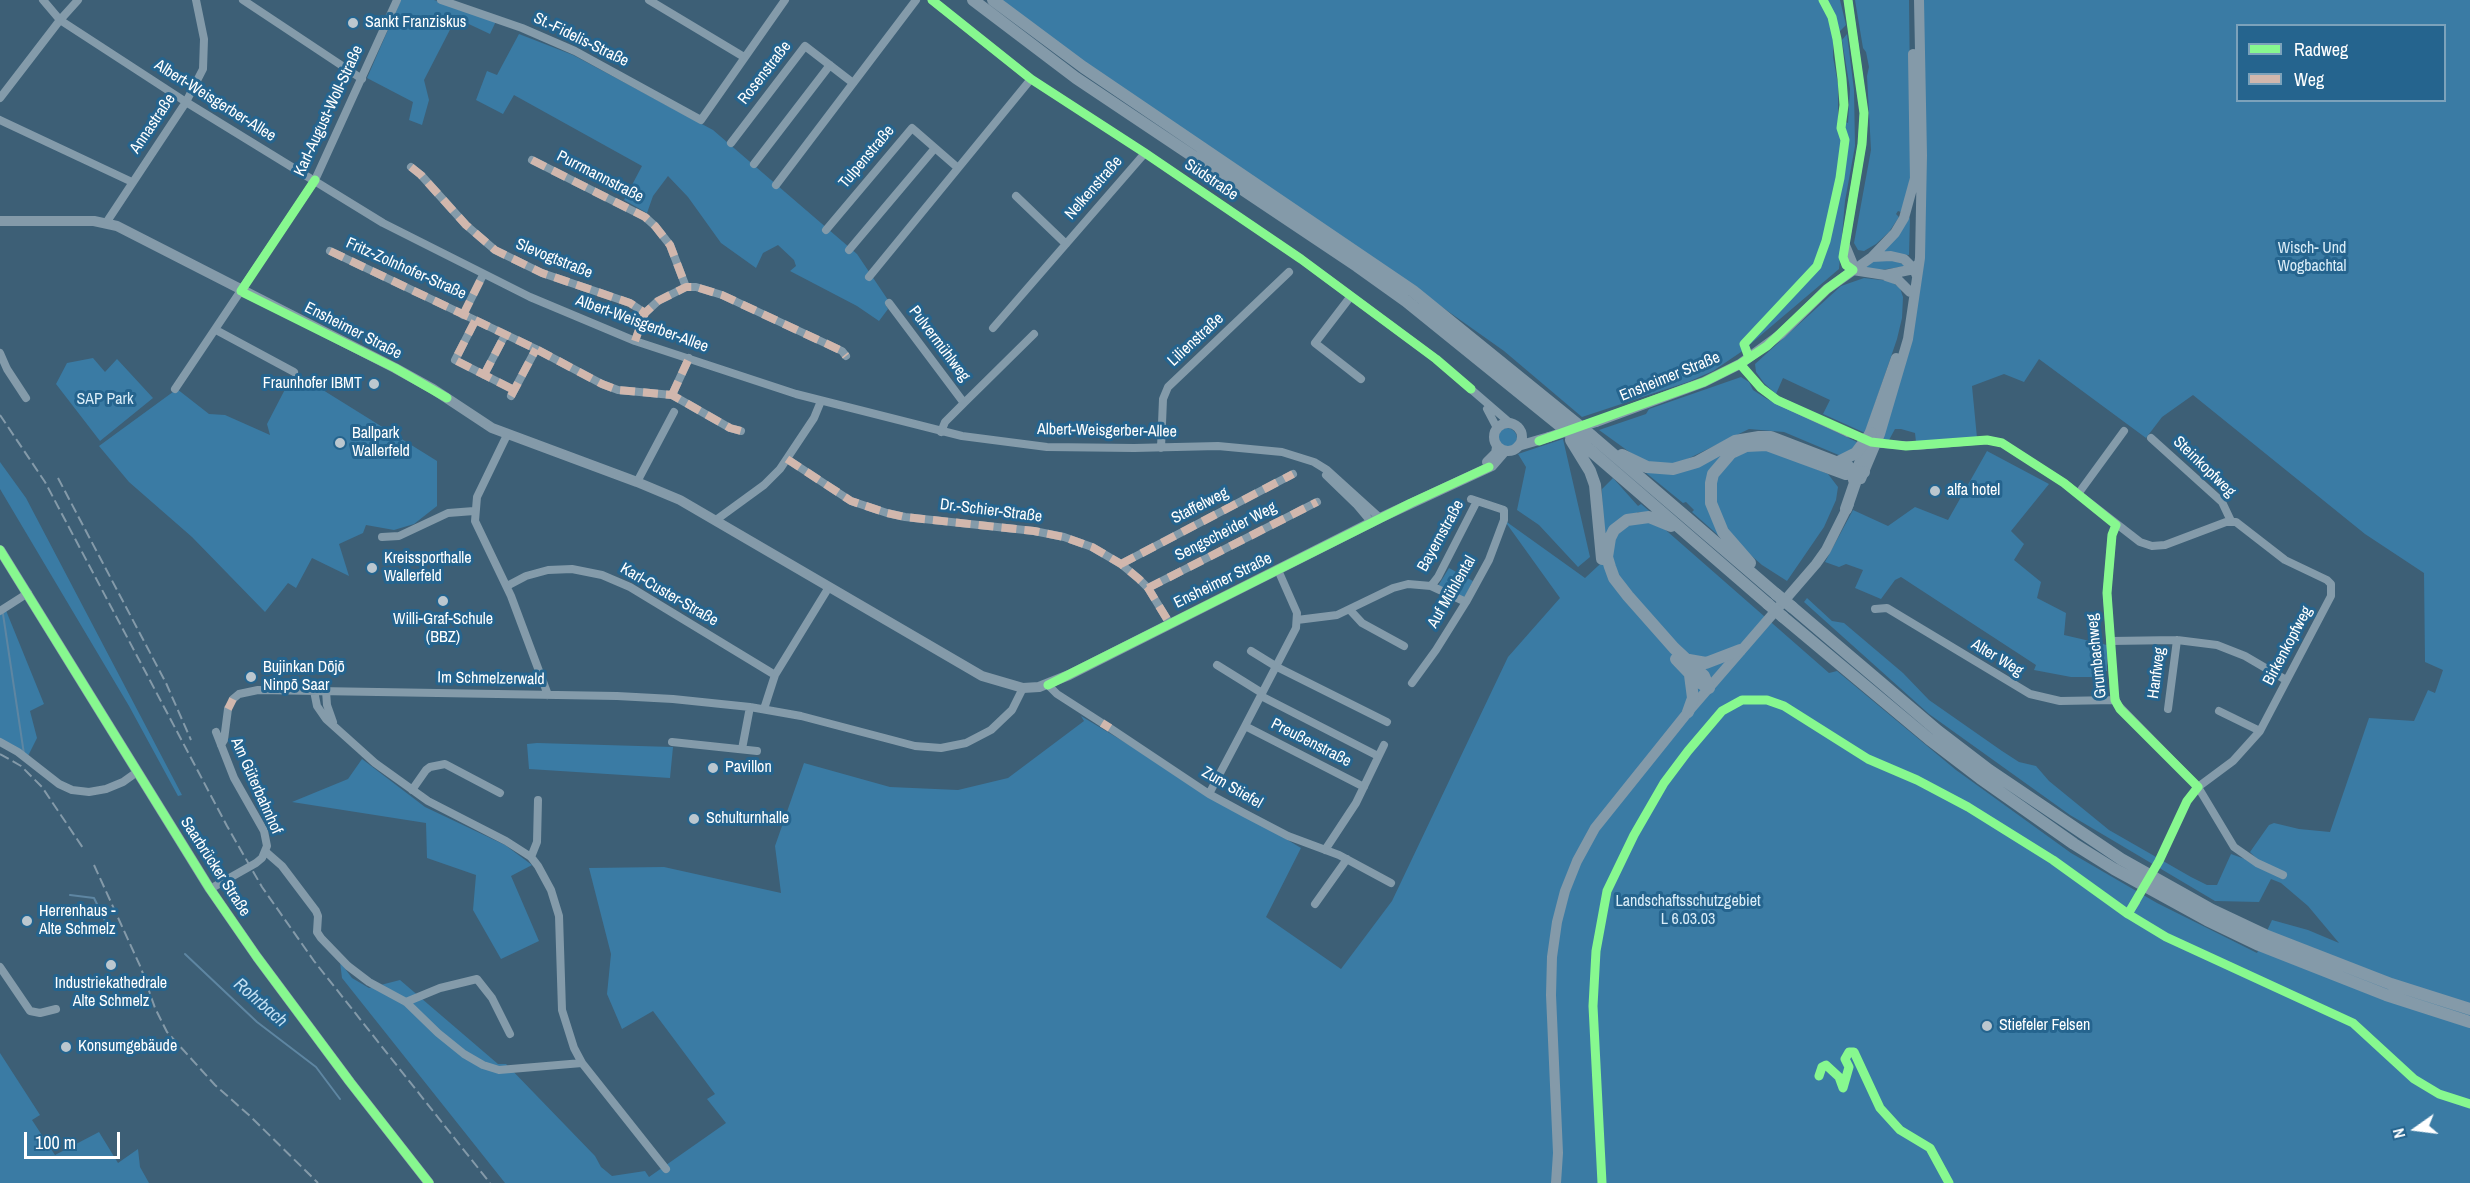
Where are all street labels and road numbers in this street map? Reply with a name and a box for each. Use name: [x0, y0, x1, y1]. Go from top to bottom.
street label: St.-Fidelis-Straße: [530, 9, 632, 71]
street label: Rosenstraße: [734, 37, 796, 109]
street label: Karl-August-Woll-Straße: [290, 43, 368, 179]
street label: Albert-Weisgerber-Allee: [151, 56, 279, 146]
street label: Annastraße: [126, 91, 180, 157]
street label: Tulpenstraße: [835, 122, 899, 192]
street label: Purrmannstraße: [553, 147, 647, 207]
street label: Nelkenstraße: [1061, 152, 1127, 224]
street label: Südstraße: [1181, 155, 1241, 205]
street label: Fritz-Zolnhofer-Straße: [343, 234, 469, 304]
street label: Slevogtstraße: [513, 235, 595, 283]
street label: Albert-Weisgerber-Allee: [573, 291, 711, 357]
street label: Ensheimer Straße: [301, 298, 405, 364]
street label: Pulvermühlweg: [904, 302, 974, 386]
street label: Lilienstraße: [1164, 309, 1228, 371]
street label: Ensheimer Straße: [1617, 348, 1723, 406]
street label: Albert-Weisgerber-Allee: [1037, 420, 1177, 442]
street label: Steinkopfweg: [2169, 432, 2239, 502]
street label: Staffelweg: [1168, 484, 1232, 528]
street label: Dr.-Schier-Straße: [939, 495, 1043, 527]
street label: Bayernstraße: [1414, 497, 1468, 575]
street label: Sengscheider Weg: [1172, 498, 1280, 566]
street label: Ensheimer Straße: [1171, 549, 1275, 613]
street label: Auf Mühlental: [1424, 552, 1480, 632]
street label: Karl-Custer-Straße: [617, 559, 721, 631]
street label: Birkenkopfweg: [2259, 603, 2317, 689]
street label: Grumbachweg: [2083, 613, 2111, 699]
street label: Alter Weg: [1967, 635, 2027, 681]
street label: Hanfweg: [2144, 646, 2170, 700]
street label: Im Schmelzerwald: [437, 668, 545, 690]
street label: Preußenstraße: [1268, 715, 1354, 771]
street label: Am Güterbahnhof: [226, 735, 286, 837]
street label: Zum Stiefel: [1198, 763, 1266, 813]
street label: Saarbrücker Straße: [176, 814, 254, 920]

